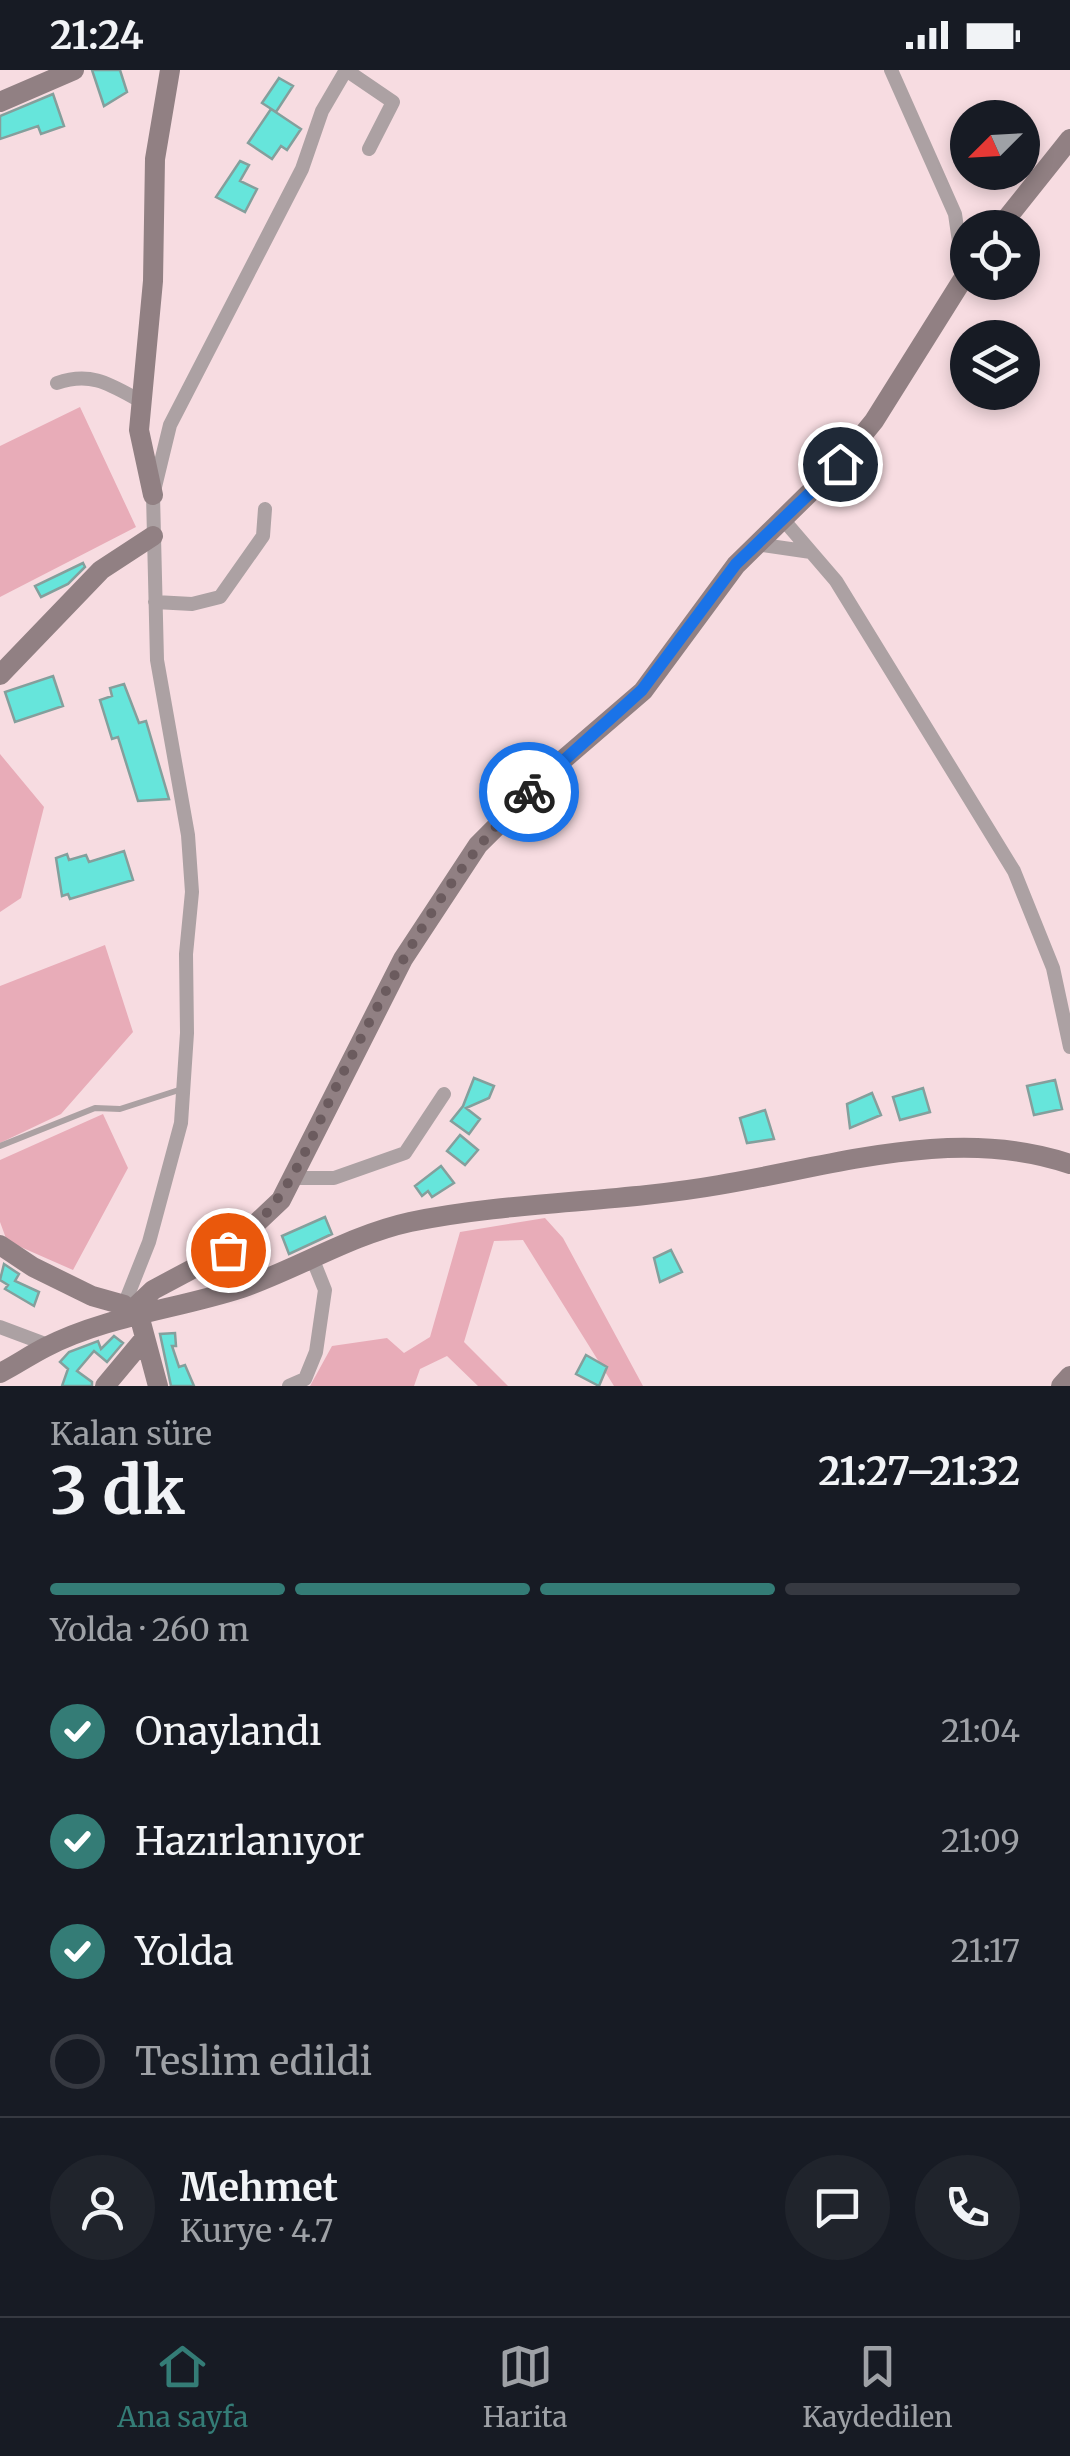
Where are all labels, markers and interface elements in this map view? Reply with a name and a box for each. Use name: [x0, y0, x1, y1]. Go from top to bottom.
text: 21:24: [50, 12, 144, 59]
north arrow: [950, 100, 1040, 190]
map controls: [950, 100, 1040, 410]
button: locate: [950, 210, 1040, 300]
button: layers: [950, 320, 1040, 410]
pin: [798, 422, 883, 507]
icon: home: [813, 437, 868, 492]
courier: [479, 742, 579, 842]
icon: bike: [502, 765, 557, 820]
pin: [186, 1208, 271, 1293]
icon: bag: [201, 1223, 256, 1278]
text: Kalan süre: [50, 1414, 212, 1454]
text: 21:27–21:32: [818, 1448, 1020, 1495]
text: 3 dk: [50, 1450, 185, 1532]
text: Yolda · 260 m: [50, 1610, 249, 1650]
icon: check: [50, 1704, 105, 1759]
text: Onaylandı: [135, 1708, 322, 1755]
text: 21:04: [941, 1711, 1020, 1751]
icon: check: [50, 1814, 105, 1869]
text: Hazırlanıyor: [135, 1818, 364, 1865]
text: 21:09: [941, 1821, 1020, 1861]
icon: check: [50, 1924, 105, 1979]
text: Yolda: [135, 1928, 234, 1975]
text: 21:17: [951, 1931, 1020, 1971]
text: Teslim edildi: [135, 2038, 372, 2085]
button: person: [50, 2155, 155, 2260]
button: chat: [785, 2155, 890, 2260]
button: phone: [915, 2155, 1020, 2260]
text: Mehmet: [180, 2164, 338, 2211]
text: Kurye · 4.7: [180, 2211, 333, 2251]
tab: Ana sayfa: [117, 2339, 248, 2435]
tab: Harita: [483, 2339, 568, 2435]
tab: Kaydedilen: [802, 2339, 953, 2435]

